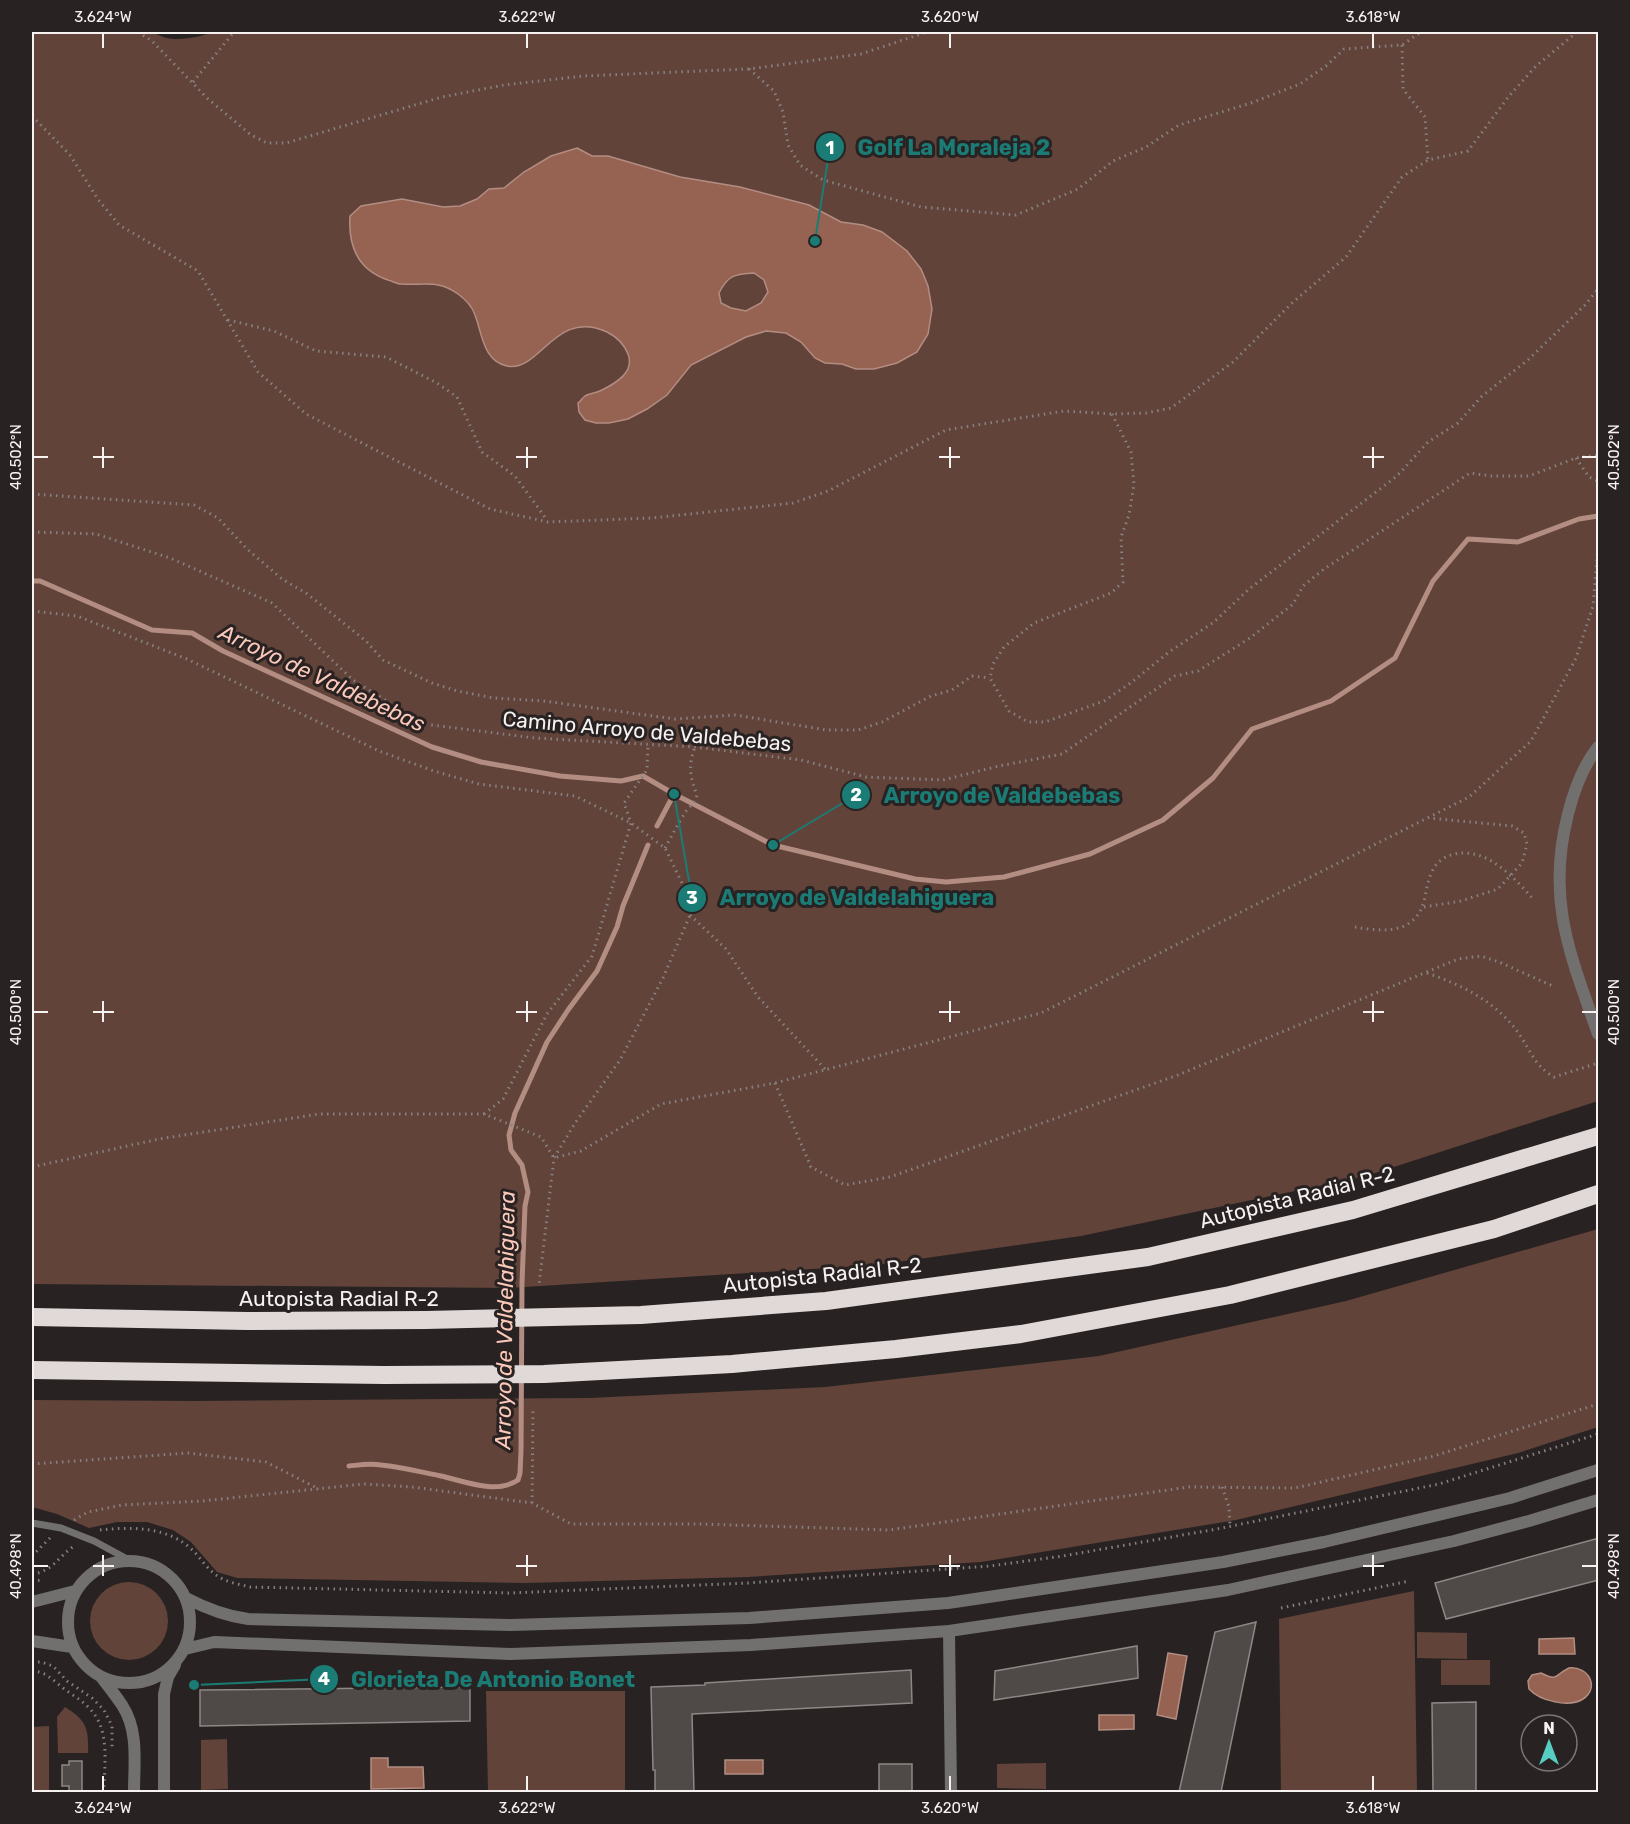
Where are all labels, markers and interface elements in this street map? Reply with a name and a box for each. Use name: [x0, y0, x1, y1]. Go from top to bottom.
text: 3.624°W: [74, 8, 132, 26]
text: 3.622°W: [498, 8, 556, 26]
text: 3.620°W: [921, 8, 979, 26]
text: 3.618°W: [1345, 8, 1401, 26]
callout: Golf La Moraleja 2: [815, 127, 1062, 167]
text: Golf La Moraleja 2: [858, 134, 1050, 161]
text: 1: [826, 137, 834, 159]
text: 40.502°N: [7, 424, 25, 490]
text: 40.502°N: [1605, 424, 1623, 490]
water label: Arroyo de Valdebebas: [214, 618, 429, 738]
street label: Camino Arroyo de Valdebebas: [501, 706, 793, 756]
callout: Arroyo de Valdebebas: [841, 775, 1133, 815]
text: Arroyo de Valdebebas: [884, 782, 1120, 809]
text: 2: [850, 784, 862, 806]
callout: Arroyo de Valdelahiguera: [677, 878, 1006, 918]
text: Arroyo de Valdelahiguera: [720, 884, 994, 911]
text: 3: [686, 887, 698, 909]
text: 40.500°N: [7, 979, 25, 1045]
text: 40.500°N: [1605, 979, 1623, 1045]
street label: Autopista Radial R-2: [1197, 1161, 1397, 1233]
water label: Arroyo de Valdelahiguera: [489, 1190, 521, 1450]
street label: Autopista Radial R-2: [721, 1252, 923, 1298]
street label: Autopista Radial R-2: [239, 1286, 439, 1311]
text: 40.498°N: [7, 1533, 25, 1599]
text: 40.498°N: [1605, 1533, 1623, 1599]
callout: Glorieta De Antonio Bonet: [309, 1659, 648, 1699]
text: Glorieta De Antonio Bonet: [351, 1666, 635, 1693]
text: 4: [318, 1668, 330, 1690]
north arrow: [1519, 1713, 1579, 1773]
text: N: [1543, 1719, 1555, 1738]
text: 3.624°W: [74, 1799, 132, 1817]
text: 3.622°W: [498, 1799, 556, 1817]
text: 3.620°W: [921, 1799, 979, 1817]
text: 3.618°W: [1345, 1799, 1401, 1817]

